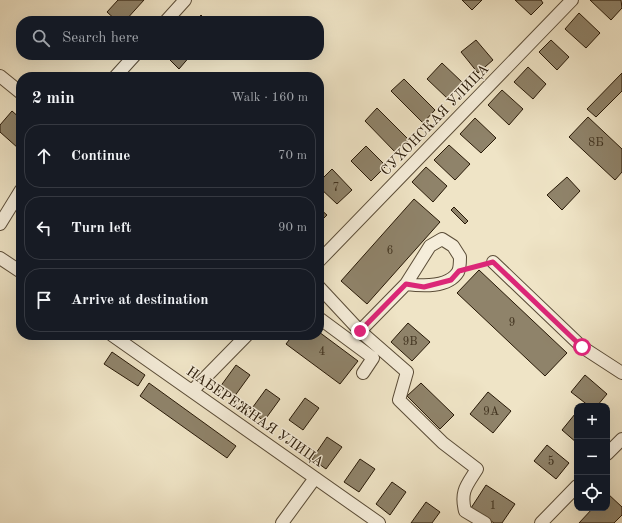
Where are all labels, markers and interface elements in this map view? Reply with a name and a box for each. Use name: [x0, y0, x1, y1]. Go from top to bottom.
search box: [16, 16, 324, 60]
icon: search: [30, 27, 52, 49]
text: Search here: [62, 31, 139, 46]
street label: СУХОНСКАЯ УЛИЦА: [378, 61, 492, 178]
text: 2 min: [32, 90, 75, 107]
text: Walk · 160 m: [231, 91, 308, 104]
house number: 8Б: [588, 137, 604, 149]
icon: ahead: [33, 145, 55, 167]
text: Continue: [71, 149, 130, 164]
text: 70 m: [278, 149, 307, 162]
house number: 7: [333, 182, 339, 194]
icon: left: [33, 217, 55, 239]
text: Turn left: [71, 221, 131, 236]
text: 90 m: [278, 221, 307, 234]
house number: 6: [387, 245, 394, 257]
icon: arrive: [33, 289, 55, 311]
text: Arrive at destination: [71, 293, 209, 308]
house number: 9: [509, 317, 515, 329]
route end: [351, 322, 369, 340]
house number: 9В: [402, 336, 418, 348]
route start: [573, 338, 591, 356]
house number: 4: [319, 346, 326, 358]
street label: НАБЕРЕЖНАЯ УЛИЦА: [184, 364, 326, 470]
map controls: [574, 403, 610, 511]
button: +: [574, 403, 610, 439]
house number: 9А: [483, 406, 499, 418]
button: −: [574, 439, 610, 475]
house number: 5: [548, 455, 555, 468]
button: locate: [574, 475, 610, 511]
house number: 1: [490, 500, 496, 512]

